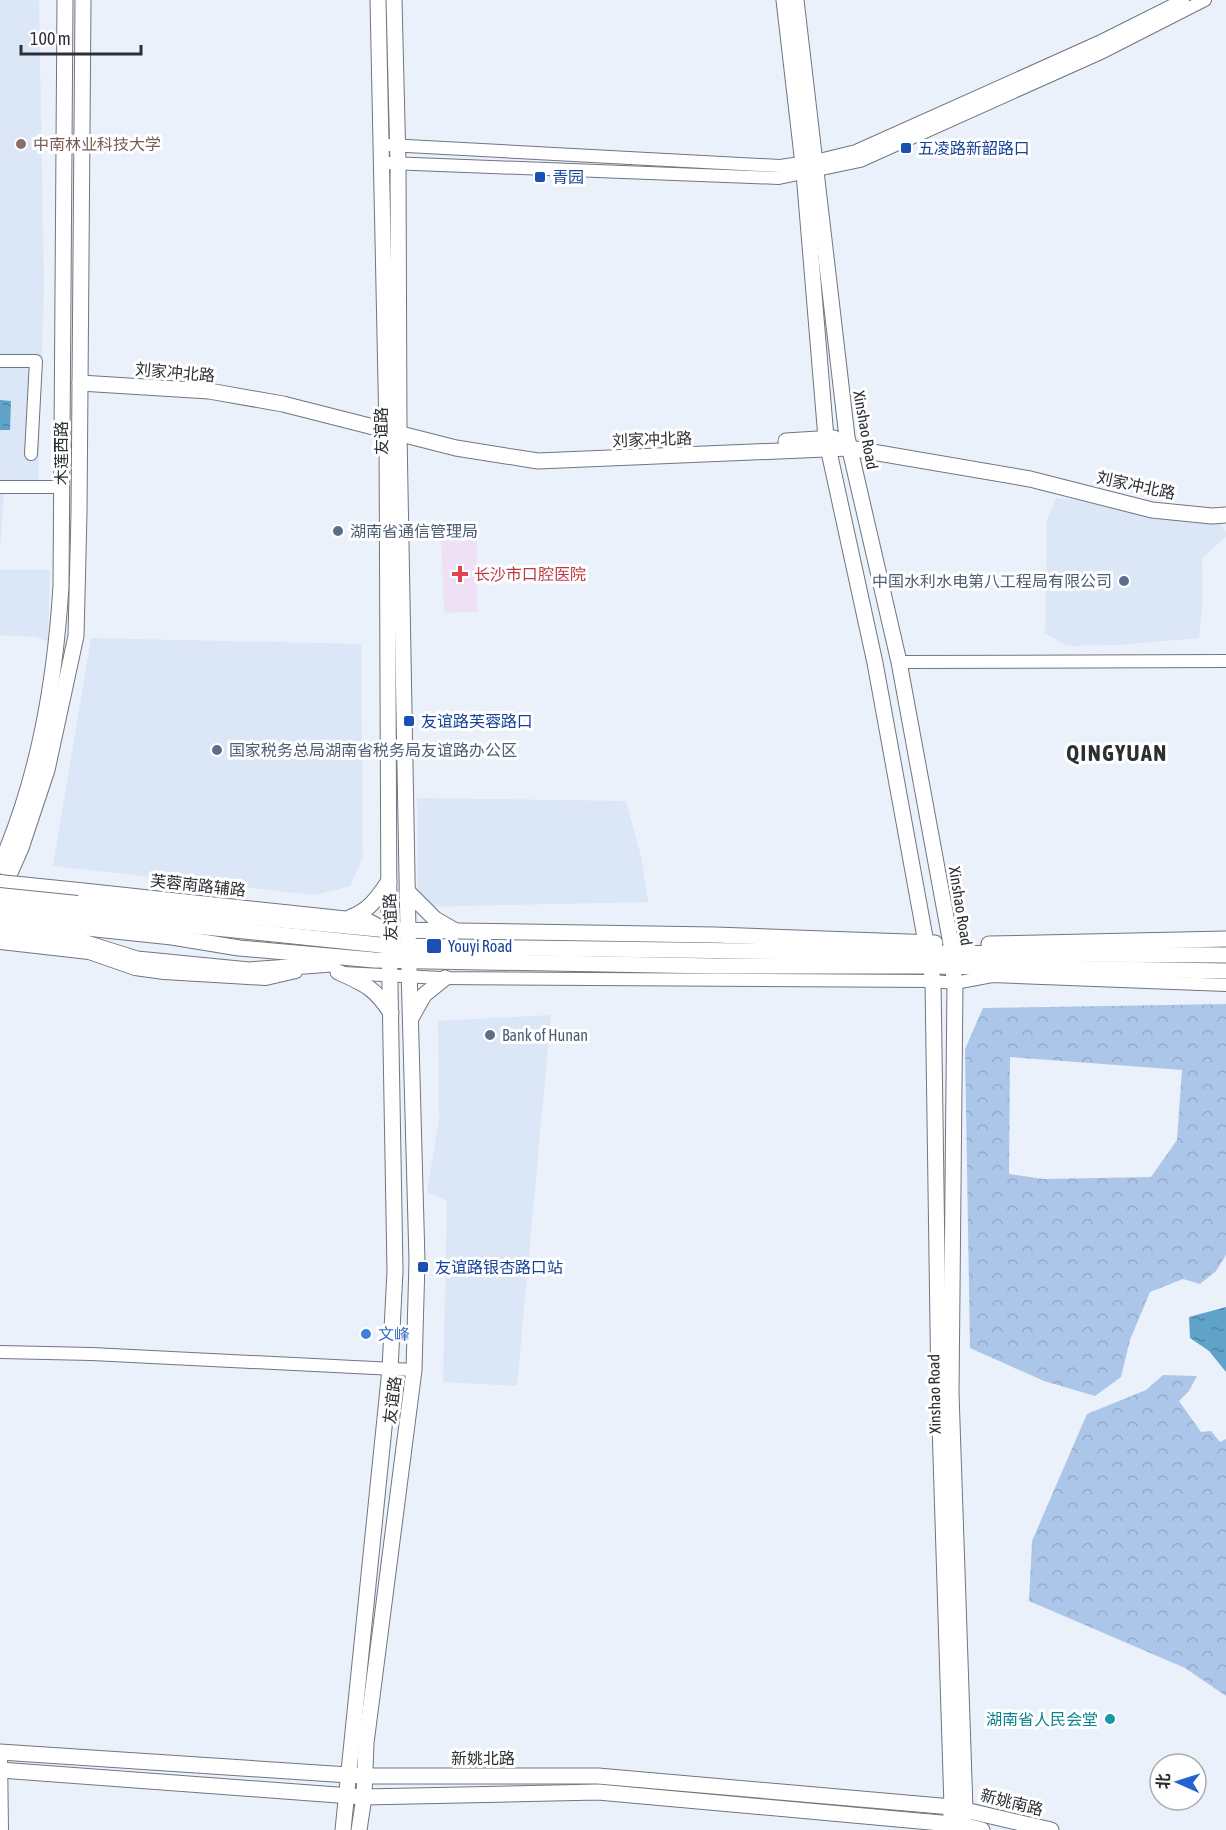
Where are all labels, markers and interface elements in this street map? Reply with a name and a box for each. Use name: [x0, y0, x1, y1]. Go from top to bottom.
scale bar: [21, 18, 141, 56]
text: 100 m: [30, 28, 71, 49]
place label: 中南林业科技大学: [33, 135, 161, 153]
marker: 中南林业科技大学: [14, 137, 28, 151]
place label: 五凌路新韶路口: [918, 139, 1030, 157]
marker: 五凌路新韶路口: [899, 141, 913, 155]
place label: 青园: [552, 168, 584, 186]
marker: 青园: [533, 170, 547, 184]
street label: 刘家冲北路: [134, 360, 216, 384]
street label: Xinshao Road: [850, 389, 882, 471]
street label: 友谊路: [372, 407, 390, 455]
street label: 木莲西路: [52, 421, 70, 485]
street label: 刘家冲北路: [612, 429, 692, 449]
street label: 刘家冲北路: [1095, 468, 1177, 502]
place label: 湖南省通信管理局: [350, 522, 478, 540]
marker: 湖南省通信管理局: [331, 524, 345, 538]
marker: 长沙市口腔医院: [451, 565, 469, 583]
place label: 长沙市口腔医院: [474, 565, 586, 583]
place label: 中国水利水电第八工程局有限公司: [872, 572, 1112, 590]
marker: 中国水利水电第八工程局有限公司: [1117, 574, 1131, 588]
place label: 友谊路芙蓉路口: [421, 712, 533, 730]
marker: 友谊路芙蓉路口: [402, 714, 416, 728]
district label: QINGYUAN: [1066, 740, 1168, 766]
place label: 国家税务总局湖南省税务局友谊路办公区: [229, 741, 517, 759]
marker: 国家税务总局湖南省税务局友谊路办公区: [210, 743, 224, 757]
street label: Xinshao Road: [946, 865, 976, 947]
street label: 芙蓉南路辅路: [149, 871, 247, 899]
street label: 友谊路: [380, 893, 400, 941]
marker: Youyi Road: [425, 937, 443, 955]
place label: Youyi Road: [448, 937, 512, 956]
place label: Bank of Hunan: [502, 1026, 588, 1044]
marker: Bank of Hunan: [483, 1028, 497, 1042]
place label: 友谊路银杏路口站: [435, 1258, 563, 1276]
marker: 友谊路银杏路口站: [416, 1260, 430, 1274]
place label: 文峰: [378, 1325, 410, 1343]
marker: 文峰: [359, 1327, 373, 1341]
street label: Xinshao Road: [924, 1354, 944, 1434]
street label: 友谊路: [380, 1375, 404, 1425]
place label: 湖南省人民会堂: [986, 1710, 1098, 1728]
marker: 湖南省人民会堂: [1103, 1712, 1117, 1726]
street label: 新姚北路: [451, 1749, 515, 1767]
north arrow: [1148, 1752, 1208, 1812]
text: 北: [1154, 1773, 1172, 1790]
street label: 新姚南路: [979, 1786, 1045, 1818]

